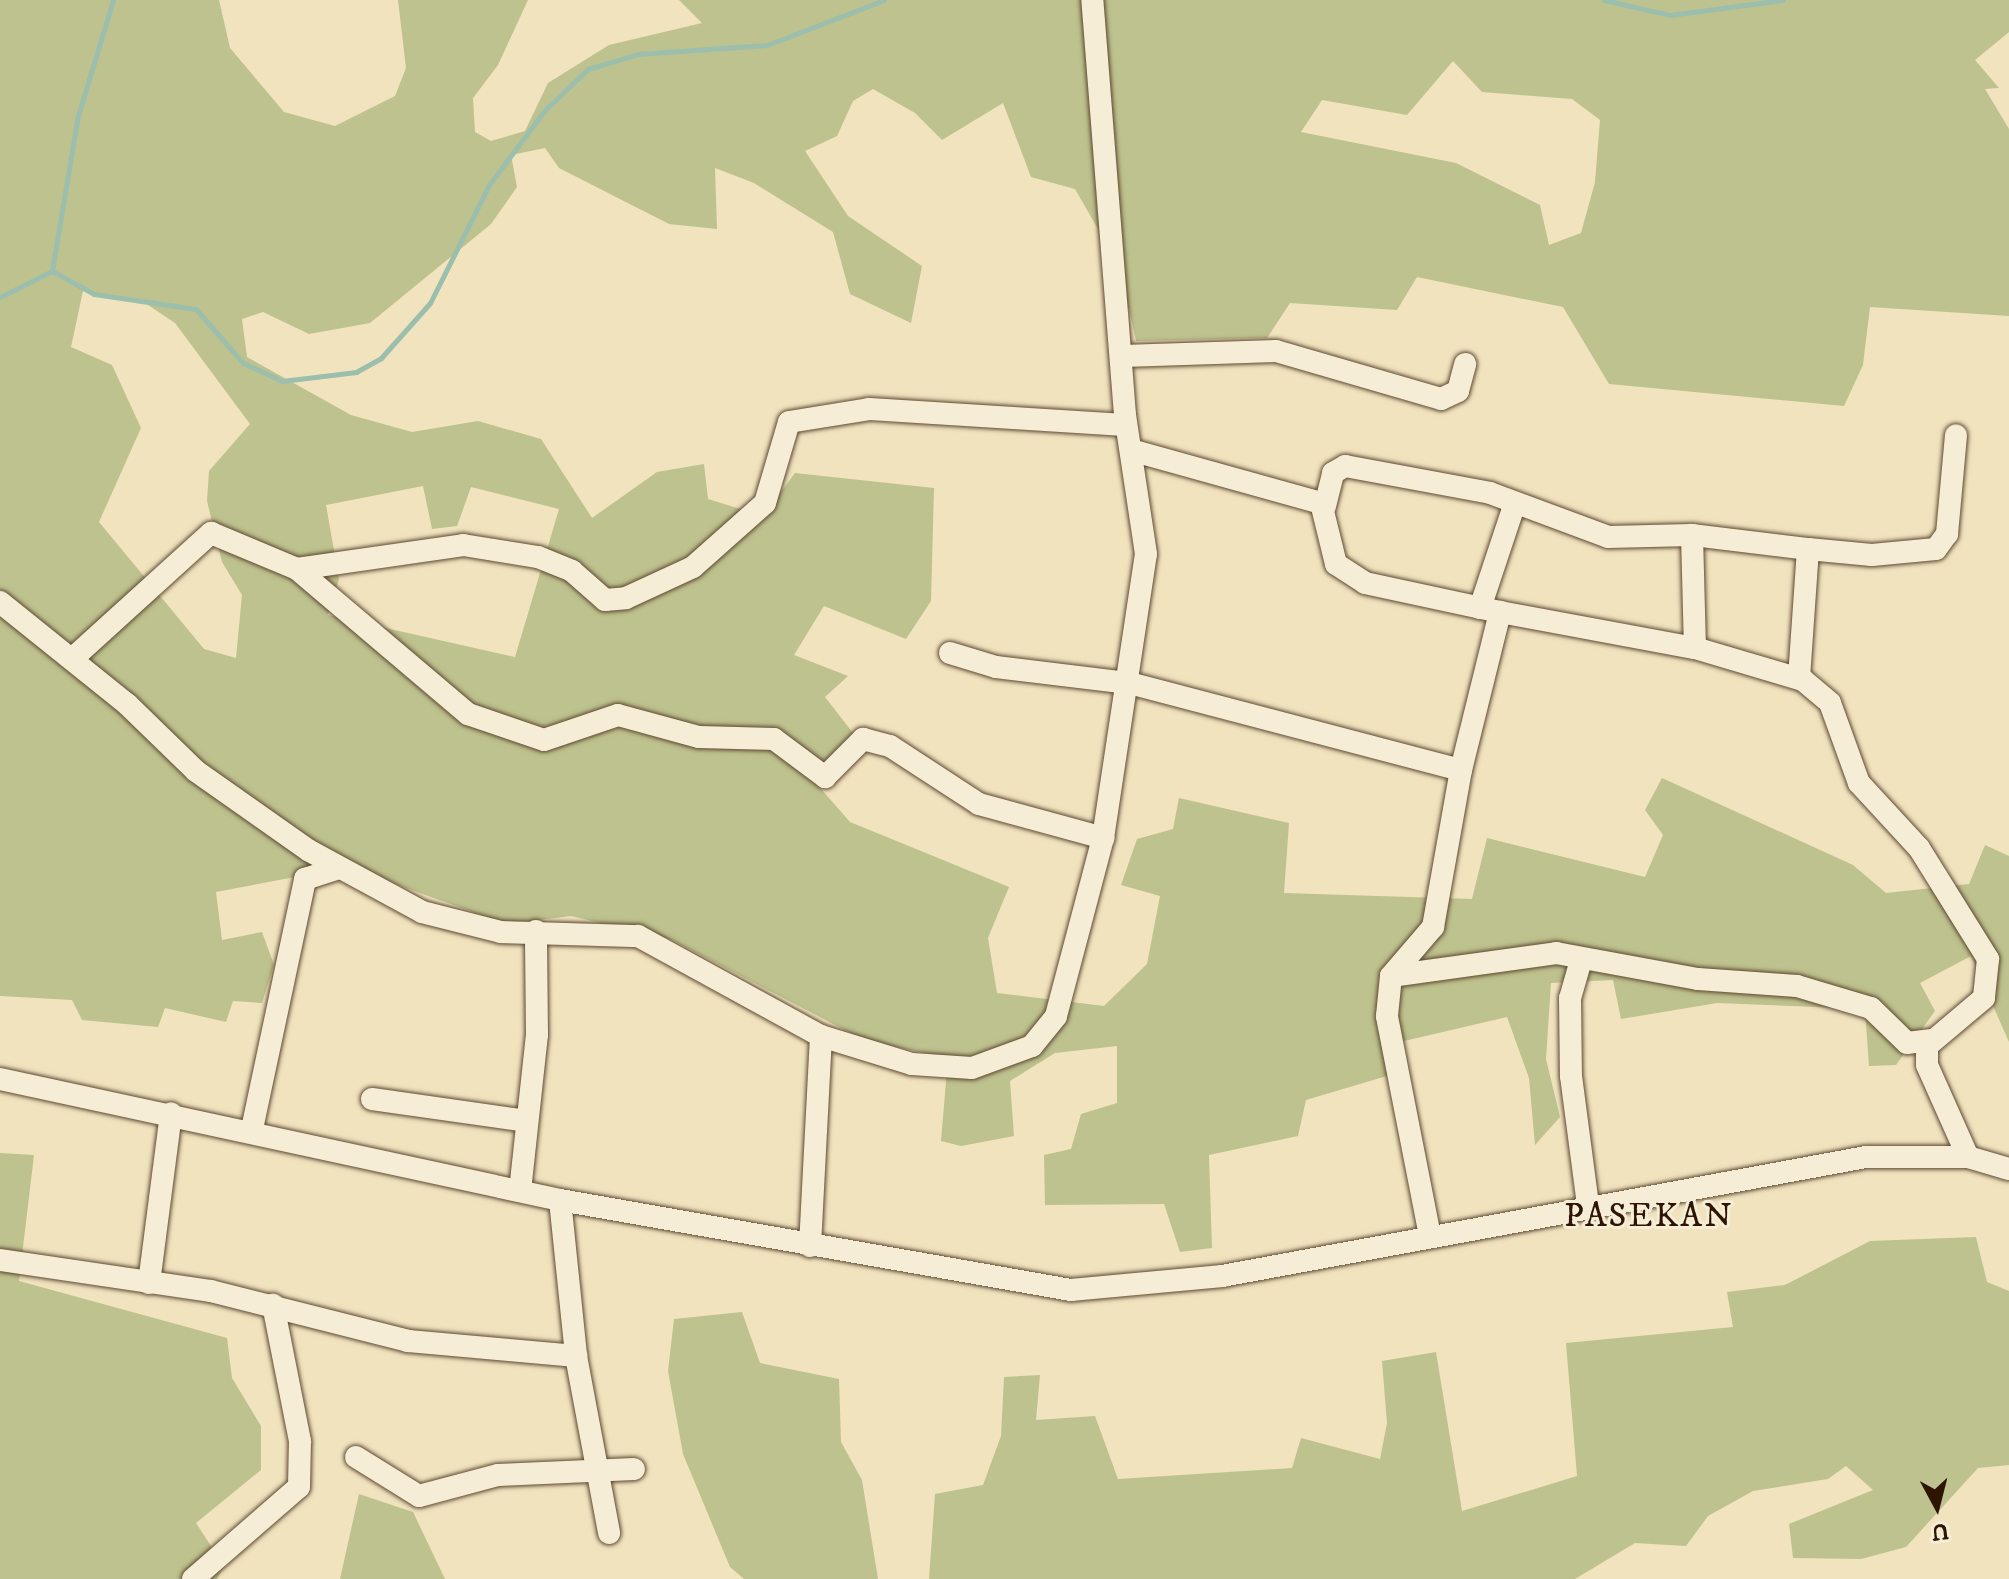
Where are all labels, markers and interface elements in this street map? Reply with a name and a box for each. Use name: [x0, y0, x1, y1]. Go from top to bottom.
district label: PASEKAN: [1564, 1197, 1734, 1237]
north arrow: [1897, 1467, 1977, 1547]
text: U: [1930, 1517, 1950, 1546]

